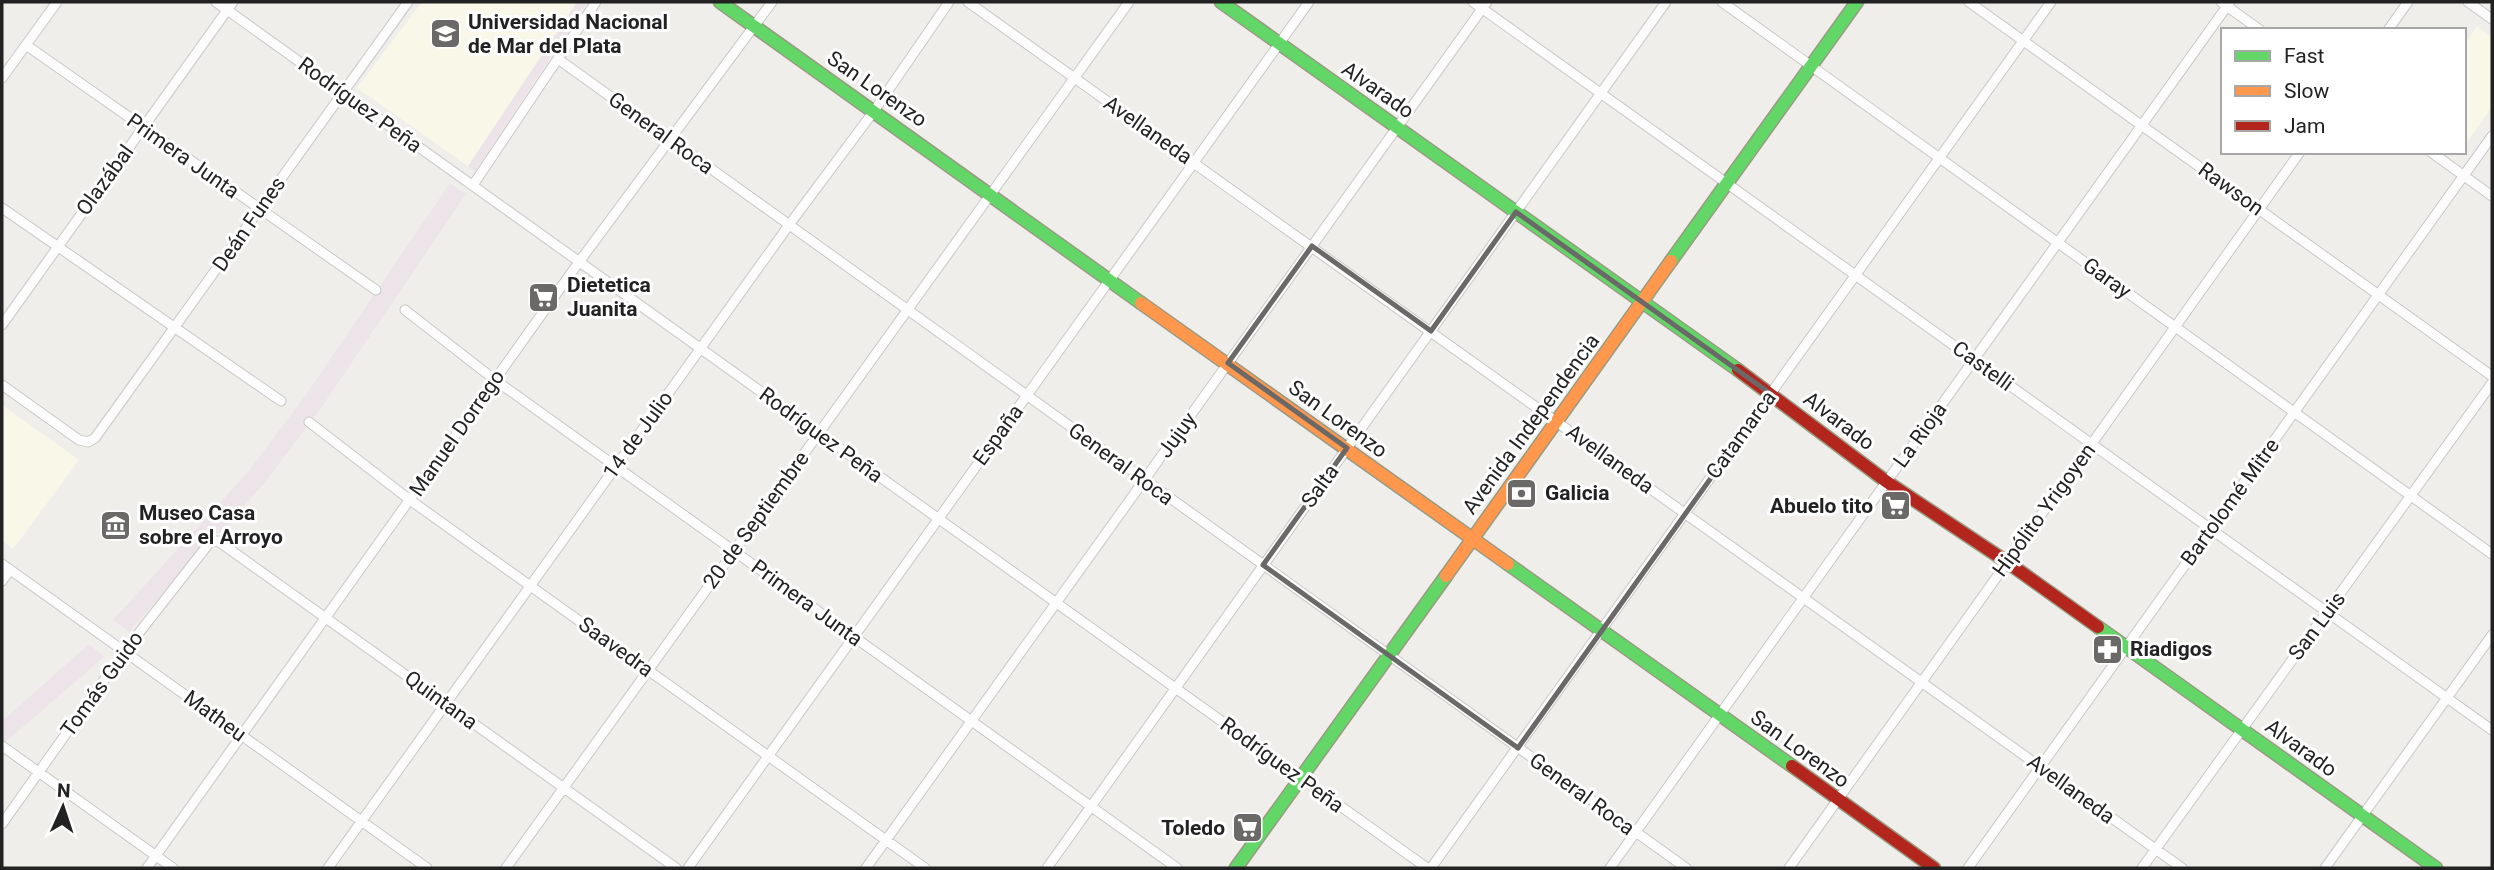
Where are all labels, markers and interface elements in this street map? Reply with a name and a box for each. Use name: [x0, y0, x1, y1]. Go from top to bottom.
place label: Universidad Nacional de Mar del Plata: [468, 10, 668, 58]
school or university icon: Universidad Nacional de Mar del Plata: [428, 17, 462, 51]
legend: [2221, 28, 2466, 154]
text: Fast: [2284, 44, 2325, 68]
street label: San Lorenzo: [823, 46, 931, 132]
street label: Rodríguez Peña: [294, 52, 426, 158]
street label: Alvarado: [1337, 57, 1419, 123]
text: Slow: [2284, 79, 2330, 103]
street label: General Roca: [604, 87, 718, 179]
street label: Avellaneda: [1099, 91, 1197, 169]
street label: Primera Junta: [122, 108, 244, 204]
text: Jam: [2284, 114, 2325, 138]
street label: Olazábal: [71, 140, 139, 220]
street label: Rawson: [2194, 157, 2268, 221]
street label: Deán Funes: [208, 172, 290, 276]
street label: Garay: [2078, 253, 2136, 304]
place label: Dietetica Juanita: [567, 273, 651, 321]
supermarket icon: Dietetica Juanita: [527, 280, 561, 314]
street label: Avenida Independencia: [1458, 329, 1604, 519]
street label: Castelli: [1948, 336, 2018, 396]
street label: Manuel Dorrego: [404, 365, 510, 501]
street label: San Lorenzo: [1284, 375, 1392, 463]
street label: Rodríguez Peña: [755, 382, 887, 488]
street label: Catamarca: [1701, 386, 1781, 484]
street label: 14 de Julio: [598, 387, 678, 483]
street label: Alvarado: [1799, 387, 1879, 455]
street label: La Rioja: [1888, 398, 1952, 472]
street label: España: [968, 400, 1028, 470]
street label: Jujuy: [1153, 408, 1201, 462]
street label: General Roca: [1064, 418, 1178, 510]
street label: Avellaneda: [1562, 419, 1658, 499]
street label: Bartolomé Mitre: [2176, 434, 2284, 570]
street label: Hipólito Yrigoyen: [1988, 439, 2100, 581]
street label: 20 de Septiembre: [698, 447, 814, 593]
street label: Salta: [1296, 460, 1344, 512]
bank icon: Galicia: [1505, 476, 1539, 510]
place label: Galicia: [1545, 481, 1609, 505]
supermarket icon: Abuelo tito: [1879, 489, 1913, 523]
place label: Abuelo tito: [1770, 494, 1873, 518]
place label: Museo Casa sobre el Arroyo: [139, 501, 283, 549]
museum icon: Museo Casa sobre el Arroyo: [99, 508, 133, 542]
street label: Primera Junta: [747, 555, 867, 651]
street label: San Luis: [2284, 587, 2350, 665]
street label: Saavedra: [574, 612, 658, 682]
street label: Tomás Guido: [56, 627, 148, 741]
pharmacy icon: Riadigos: [2090, 632, 2124, 666]
place label: Riadigos: [2130, 637, 2212, 661]
street label: Quintana: [400, 666, 482, 734]
street label: Matheu: [179, 685, 251, 747]
street label: San Lorenzo: [1746, 705, 1854, 793]
street label: Rodríguez Peña: [1216, 712, 1348, 818]
street label: Alvarado: [2261, 714, 2341, 782]
street label: General Roca: [1525, 748, 1639, 840]
street label: Avellaneda: [2023, 749, 2119, 829]
north arrow: [28, 772, 98, 842]
text: N: [57, 779, 71, 802]
supermarket icon: Toledo: [1231, 811, 1265, 845]
place label: Toledo: [1161, 816, 1225, 840]

